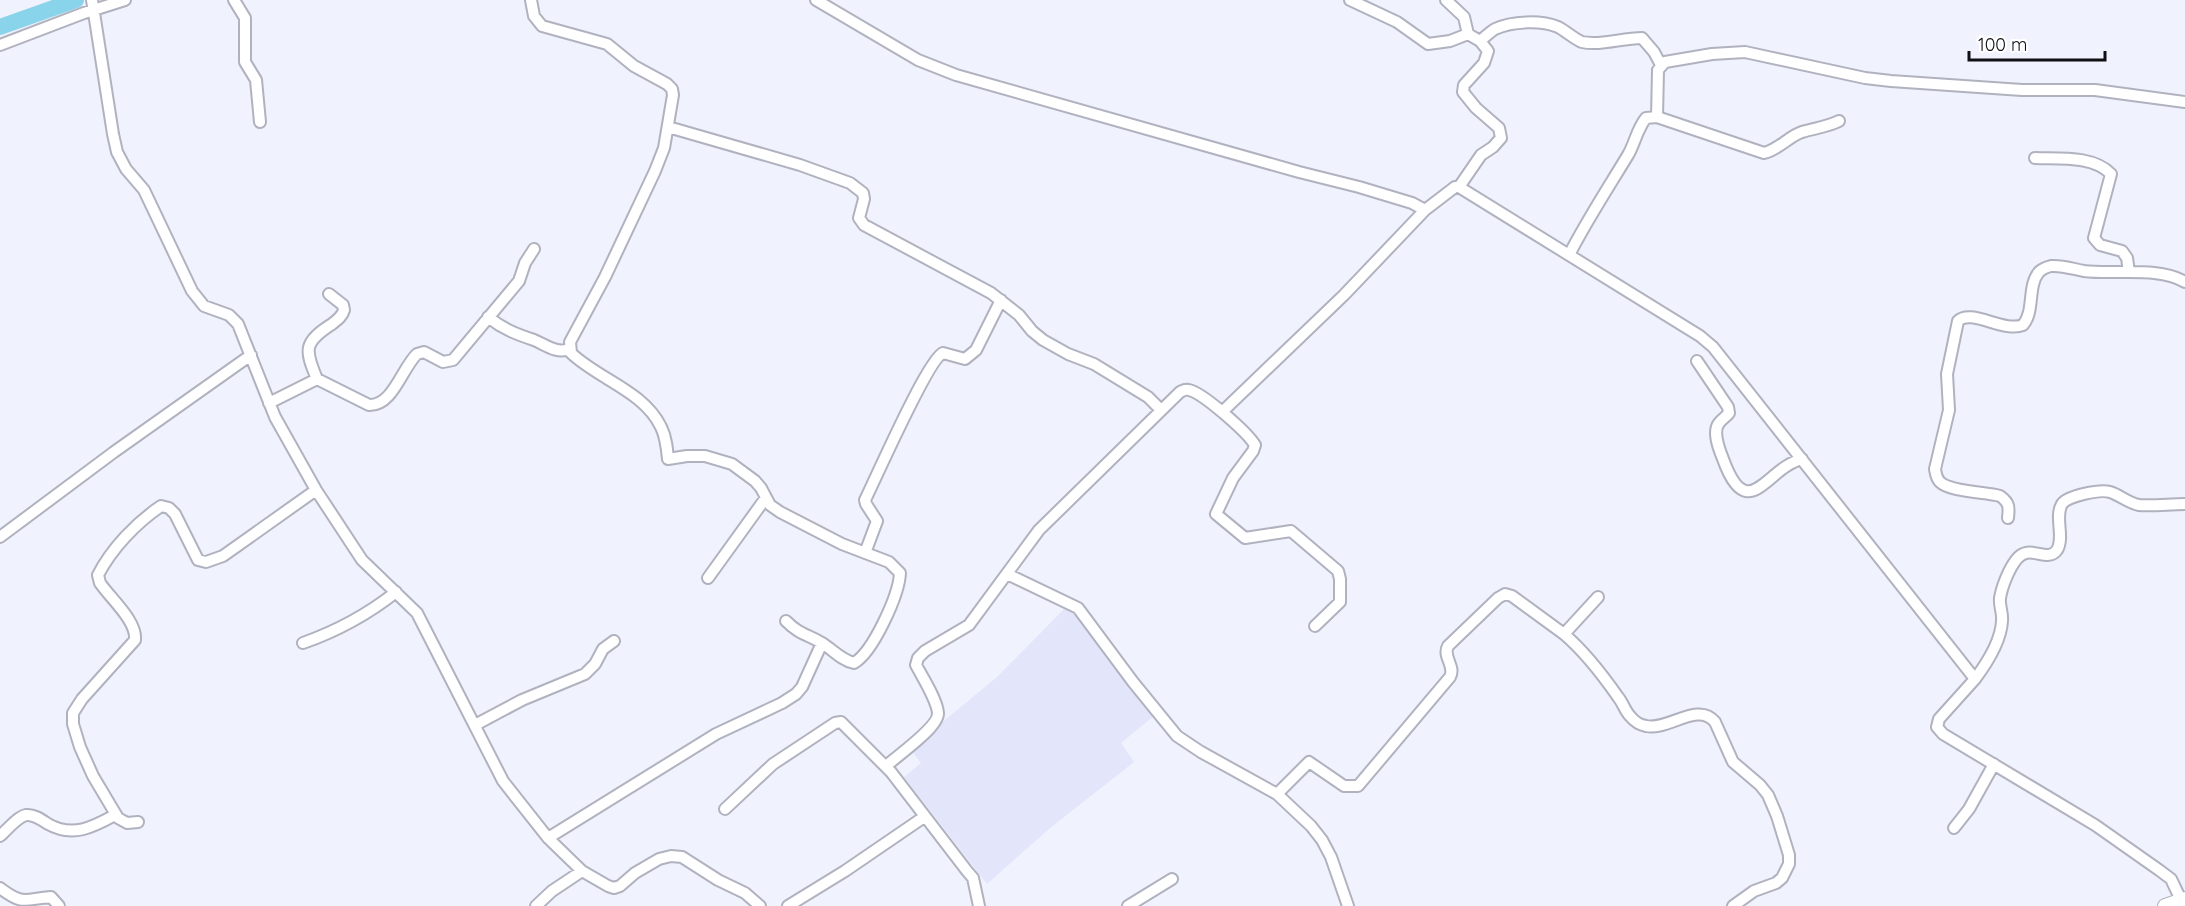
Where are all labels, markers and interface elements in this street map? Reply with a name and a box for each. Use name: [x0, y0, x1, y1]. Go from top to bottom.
scale bar: [1969, 24, 2106, 62]
text: 100 m: [1978, 33, 2027, 56]

